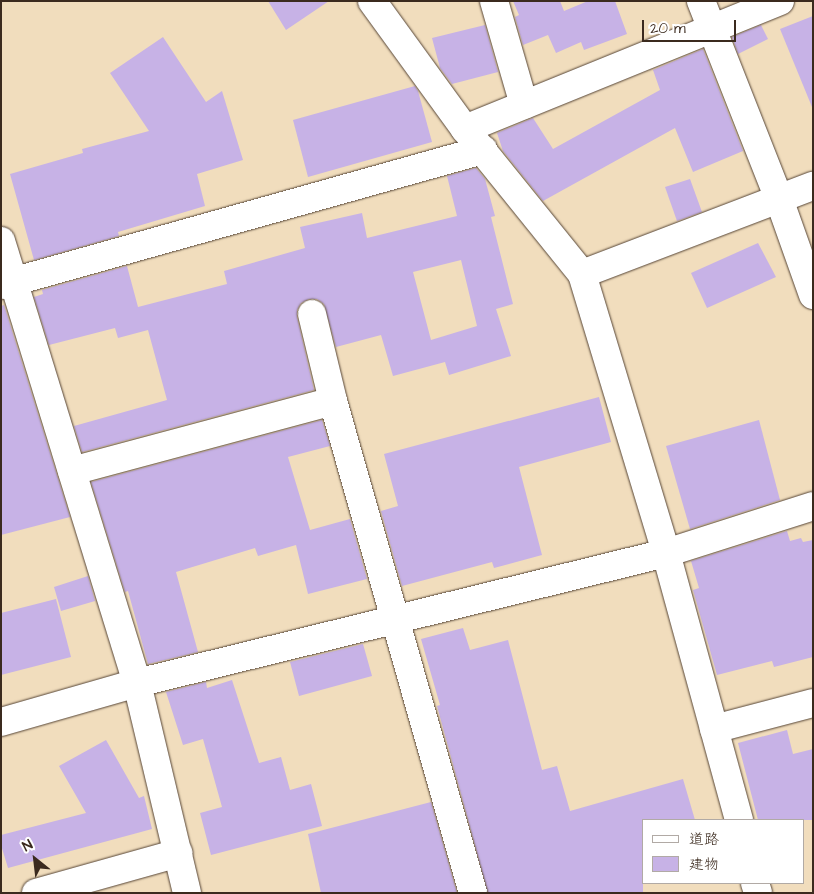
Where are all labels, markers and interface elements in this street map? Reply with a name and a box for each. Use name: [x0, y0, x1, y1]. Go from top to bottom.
scale bar: [644, 10, 738, 42]
text: 20 m: [650, 18, 686, 39]
legend: [642, 819, 804, 884]
text: 道路: [689, 829, 719, 850]
north arrow: [10, 834, 60, 884]
text: N: [19, 835, 36, 857]
text: 建物: [689, 854, 719, 875]

